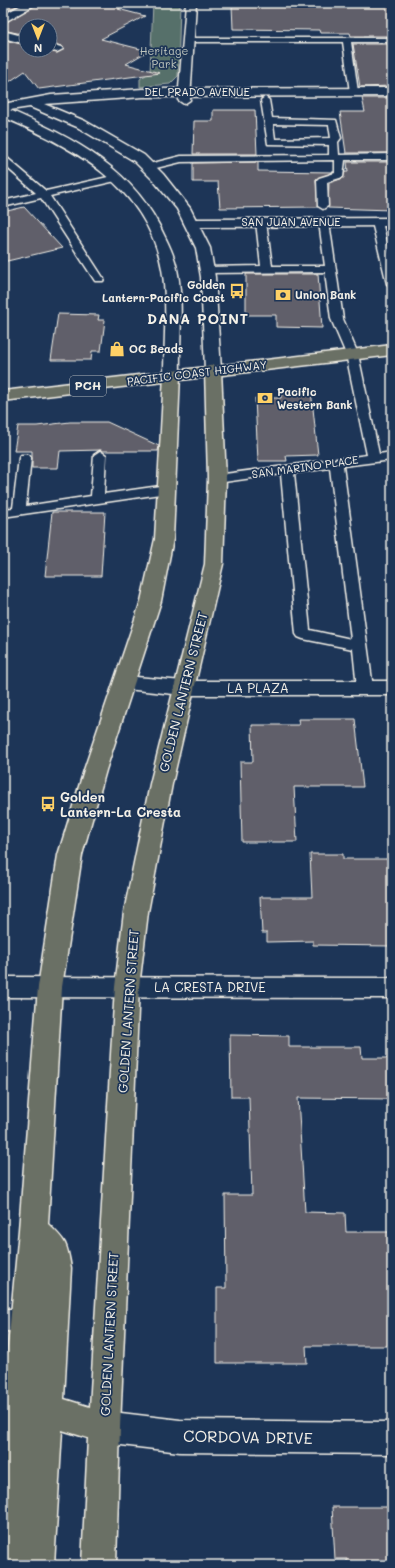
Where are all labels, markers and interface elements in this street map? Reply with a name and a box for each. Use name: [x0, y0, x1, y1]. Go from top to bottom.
north arrow: [18, 18, 58, 58]
text: N: [34, 41, 42, 56]
park label: Heritage Park: [140, 43, 188, 71]
street label: DEL PRADO AVENUE: [144, 84, 250, 99]
street label: SAN JUAN AVENUE: [241, 214, 341, 229]
place label: Golden Lantern-Pacific Coast: [102, 277, 225, 305]
bus stop icon: Golden Lantern-Pacific Coast: [228, 282, 246, 300]
bank icon: Union Bank: [274, 286, 292, 304]
place label: Union Bank: [295, 287, 356, 302]
district label: DANA POINT: [147, 309, 249, 328]
shop icon: OC Beads: [108, 340, 126, 358]
place label: OC Beads: [129, 341, 184, 356]
street label: PACIFIC COAST HIGHWAY: [126, 356, 268, 389]
road number: PCH: [70, 376, 106, 396]
place label: Pacific Western Bank: [277, 384, 352, 412]
bank icon: Pacific Western Bank: [256, 389, 274, 407]
street label: SAN MARINO PLACE: [251, 452, 359, 481]
street label: GOLDEN LANTERN STREET: [154, 610, 211, 774]
street label: LA PLAZA: [227, 679, 289, 696]
place label: Golden Lantern-La Cresta: [60, 788, 181, 820]
bus stop icon: Golden Lantern-La Cresta: [39, 795, 57, 813]
street label: GOLDEN LANTERN STREET: [113, 929, 142, 1093]
street label: LA CRESTA DRIVE: [154, 978, 266, 995]
street label: GOLDEN LANTERN STREET: [96, 1252, 121, 1416]
street label: CORDOVA DRIVE: [183, 1425, 313, 1448]

